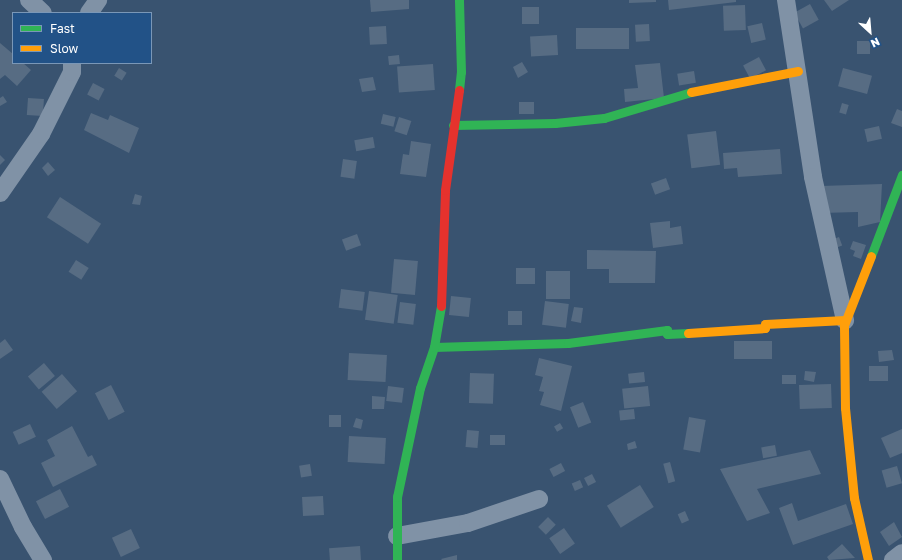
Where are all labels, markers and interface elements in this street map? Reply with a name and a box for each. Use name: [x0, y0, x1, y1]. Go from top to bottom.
legend: [12, 12, 152, 64]
north arrow: [850, 12, 890, 52]
text: Fast: [50, 21, 75, 36]
text: N: [869, 36, 882, 51]
text: Slow: [50, 41, 78, 56]

